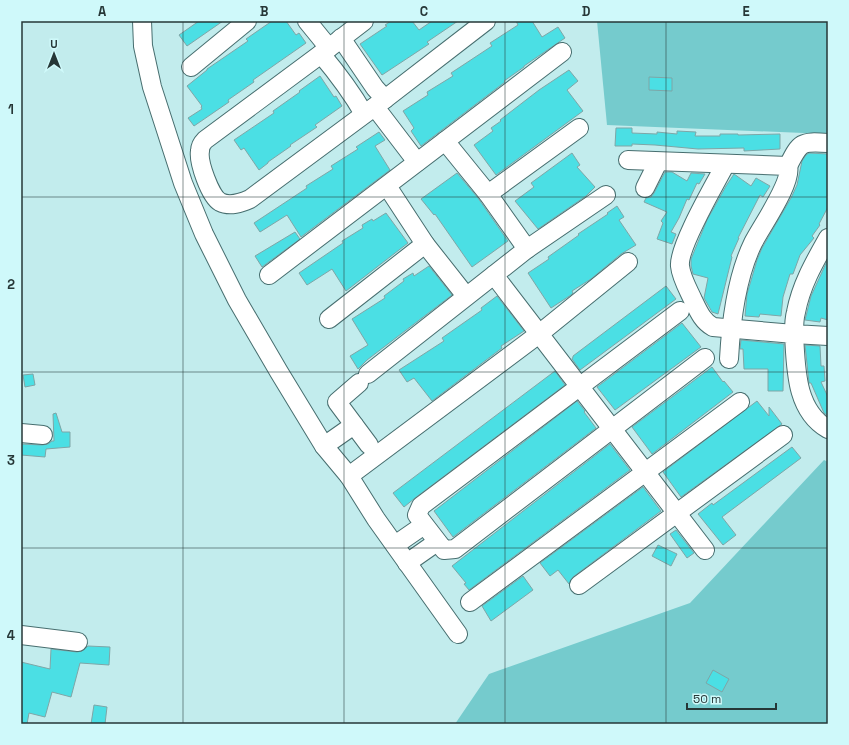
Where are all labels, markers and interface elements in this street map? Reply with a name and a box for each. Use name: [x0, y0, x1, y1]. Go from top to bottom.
text: A: [98, 3, 107, 20]
text: B: [260, 3, 269, 20]
text: C: [420, 3, 428, 20]
text: D: [582, 3, 591, 20]
text: E: [742, 3, 750, 20]
north arrow: [34, 34, 74, 74]
text: U: [50, 37, 58, 51]
text: 1: [8, 101, 14, 118]
text: 2: [7, 276, 15, 293]
text: 3: [7, 452, 15, 469]
text: 4: [7, 627, 15, 644]
scale bar: [687, 685, 776, 711]
text: 50 m: [693, 691, 721, 707]

